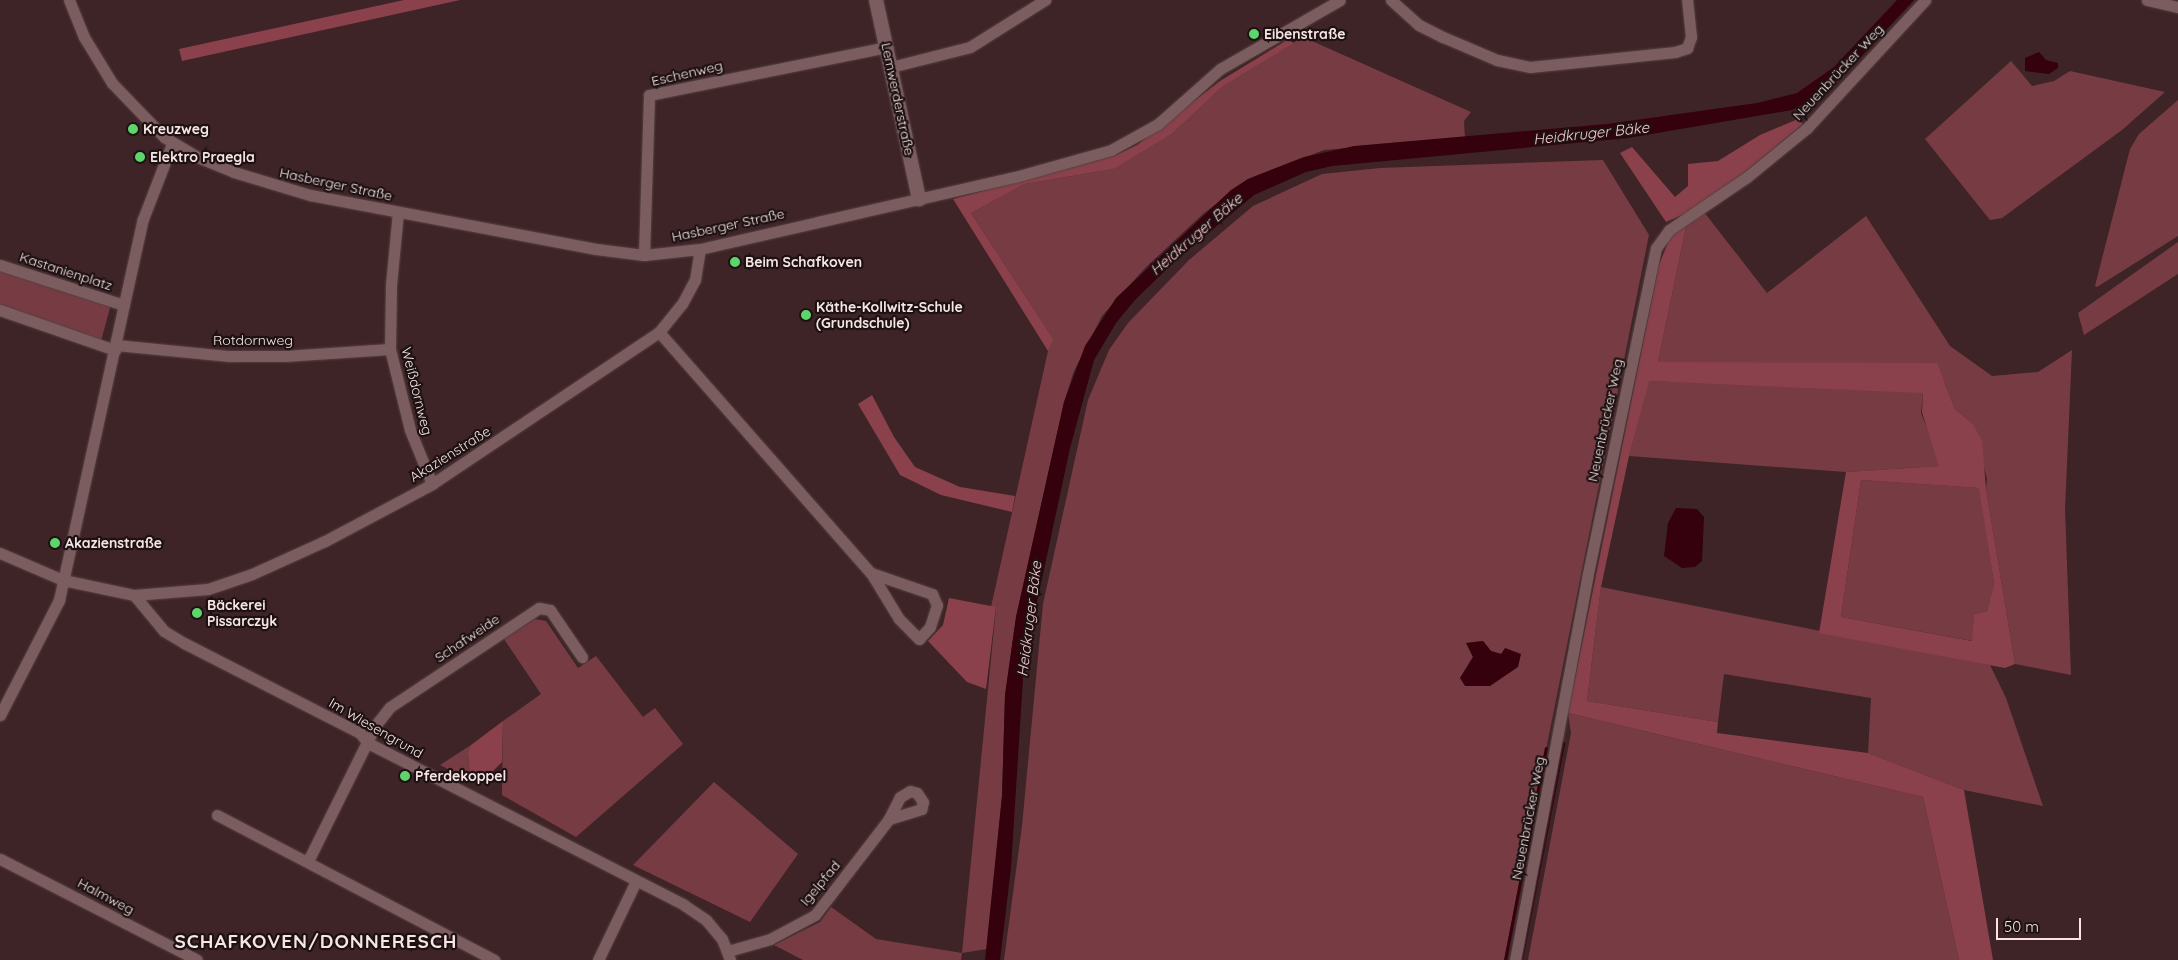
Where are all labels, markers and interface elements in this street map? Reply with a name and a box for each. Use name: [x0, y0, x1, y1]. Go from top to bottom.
street label: Neuenbrücker Weg: [1789, 20, 1887, 124]
place label: Eibenstraße: [1264, 26, 1345, 42]
marker: Eibenstraße: [1248, 28, 1260, 40]
street label: Lemwerderstraße: [878, 41, 918, 157]
street label: Eschenweg: [650, 57, 724, 89]
water label: Heidkruger Bäke: [1532, 118, 1650, 148]
place label: Kreuzweg: [143, 121, 209, 137]
marker: Kreuzweg: [127, 123, 139, 135]
place label: Elektro Praegla: [150, 149, 255, 165]
marker: Elektro Praegla: [134, 151, 146, 163]
street label: Hasberger Straße: [278, 164, 394, 204]
water label: Heidkruger Bäke: [1146, 189, 1246, 279]
street label: Hasberger Straße: [670, 205, 786, 245]
street label: Kastanienplatz: [18, 248, 114, 294]
place label: Beim Schafkoven: [745, 254, 862, 270]
marker: Beim Schafkoven: [729, 256, 741, 268]
place label: Käthe-Kollwitz-Schule (Grundschule): [816, 299, 963, 332]
marker: Käthe-Kollwitz-Schule (Grundschule): [800, 309, 812, 321]
street label: Rotdornweg: [213, 332, 293, 348]
street label: Weißdornweg: [398, 345, 436, 437]
street label: Neuenbrücker Weg: [1584, 357, 1626, 483]
street label: Akazienstraße: [406, 422, 494, 486]
place label: Akazienstraße: [65, 535, 162, 551]
marker: Akazienstraße: [49, 537, 61, 549]
water label: Heidkruger Bäke: [1013, 560, 1045, 678]
place label: Bäckerei Pissarczyk: [207, 597, 277, 630]
marker: Bäckerei Pissarczyk: [191, 607, 203, 619]
street label: Schafweide: [431, 610, 503, 666]
street label: Im Wiesengrund: [326, 694, 426, 762]
street label: Neuenbrücker Weg: [1508, 755, 1548, 881]
place label: Pferdekoppel: [415, 768, 506, 784]
marker: Pferdekoppel: [399, 770, 411, 782]
street label: Igelpfad: [796, 857, 844, 909]
street label: Halmweg: [75, 874, 137, 918]
scale bar: [1998, 908, 2083, 940]
text: 50 m: [2004, 917, 2039, 936]
district label: SCHAFKOVEN/DONNERESCH: [172, 931, 460, 953]

